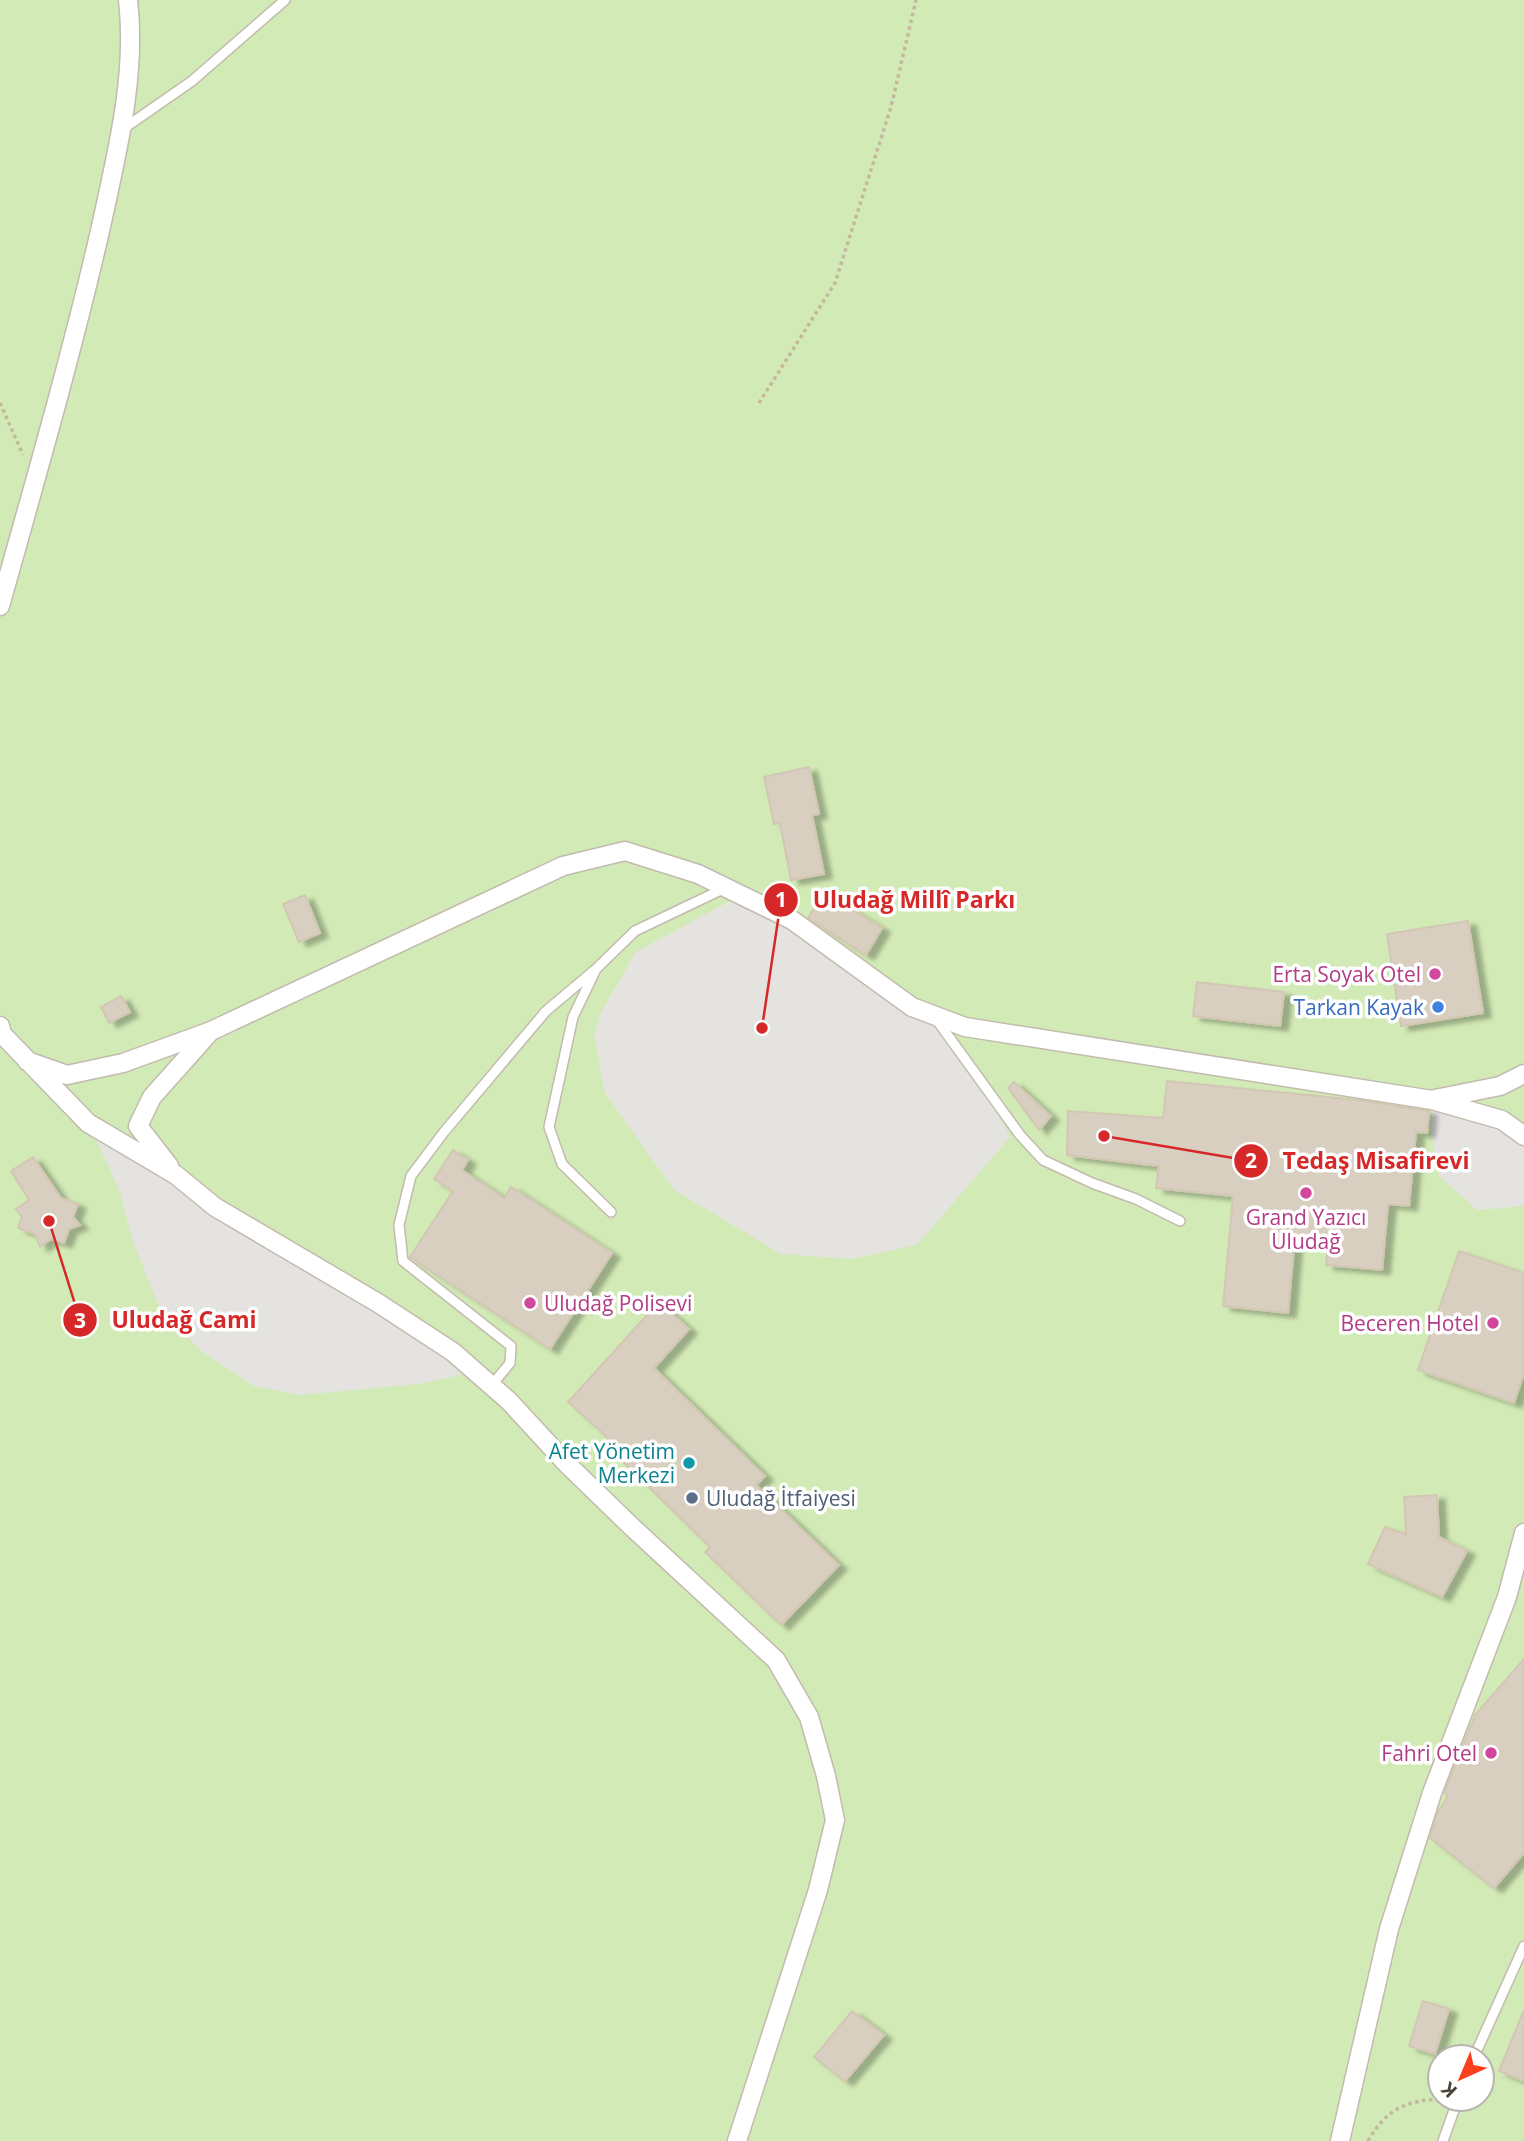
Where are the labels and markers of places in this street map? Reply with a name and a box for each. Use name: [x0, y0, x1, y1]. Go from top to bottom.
callout: Uludağ Millî Parkı: [763, 878, 1029, 922]
place label: Erta Soyak Otel: [1272, 960, 1421, 988]
marker: Erta Soyak Otel: [1427, 966, 1443, 982]
place label: Tarkan Kayak: [1293, 993, 1424, 1021]
marker: Tarkan Kayak: [1430, 999, 1446, 1015]
callout: Tedaş Misafirevi: [1233, 1139, 1483, 1183]
marker: Grand Yazıcı Uludağ: [1298, 1185, 1314, 1201]
place label: Grand Yazıcı Uludağ: [1246, 1203, 1366, 1255]
place label: Uludağ Polisevi: [544, 1289, 692, 1317]
marker: Uludağ Polisevi: [522, 1295, 538, 1311]
callout: Uludağ Cami: [63, 1298, 271, 1342]
place label: Beceren Hotel: [1340, 1309, 1479, 1337]
marker: Beceren Hotel: [1485, 1315, 1501, 1331]
place label: Afet Yönetim Merkezi: [549, 1437, 675, 1489]
marker: Afet Yönetim Merkezi: [681, 1455, 697, 1471]
place label: Uludağ İtfaiyesi: [706, 1484, 856, 1512]
marker: Uludağ İtfaiyesi: [684, 1490, 700, 1506]
place label: Fahri Otel: [1381, 1739, 1477, 1767]
marker: Fahri Otel: [1483, 1745, 1499, 1761]

